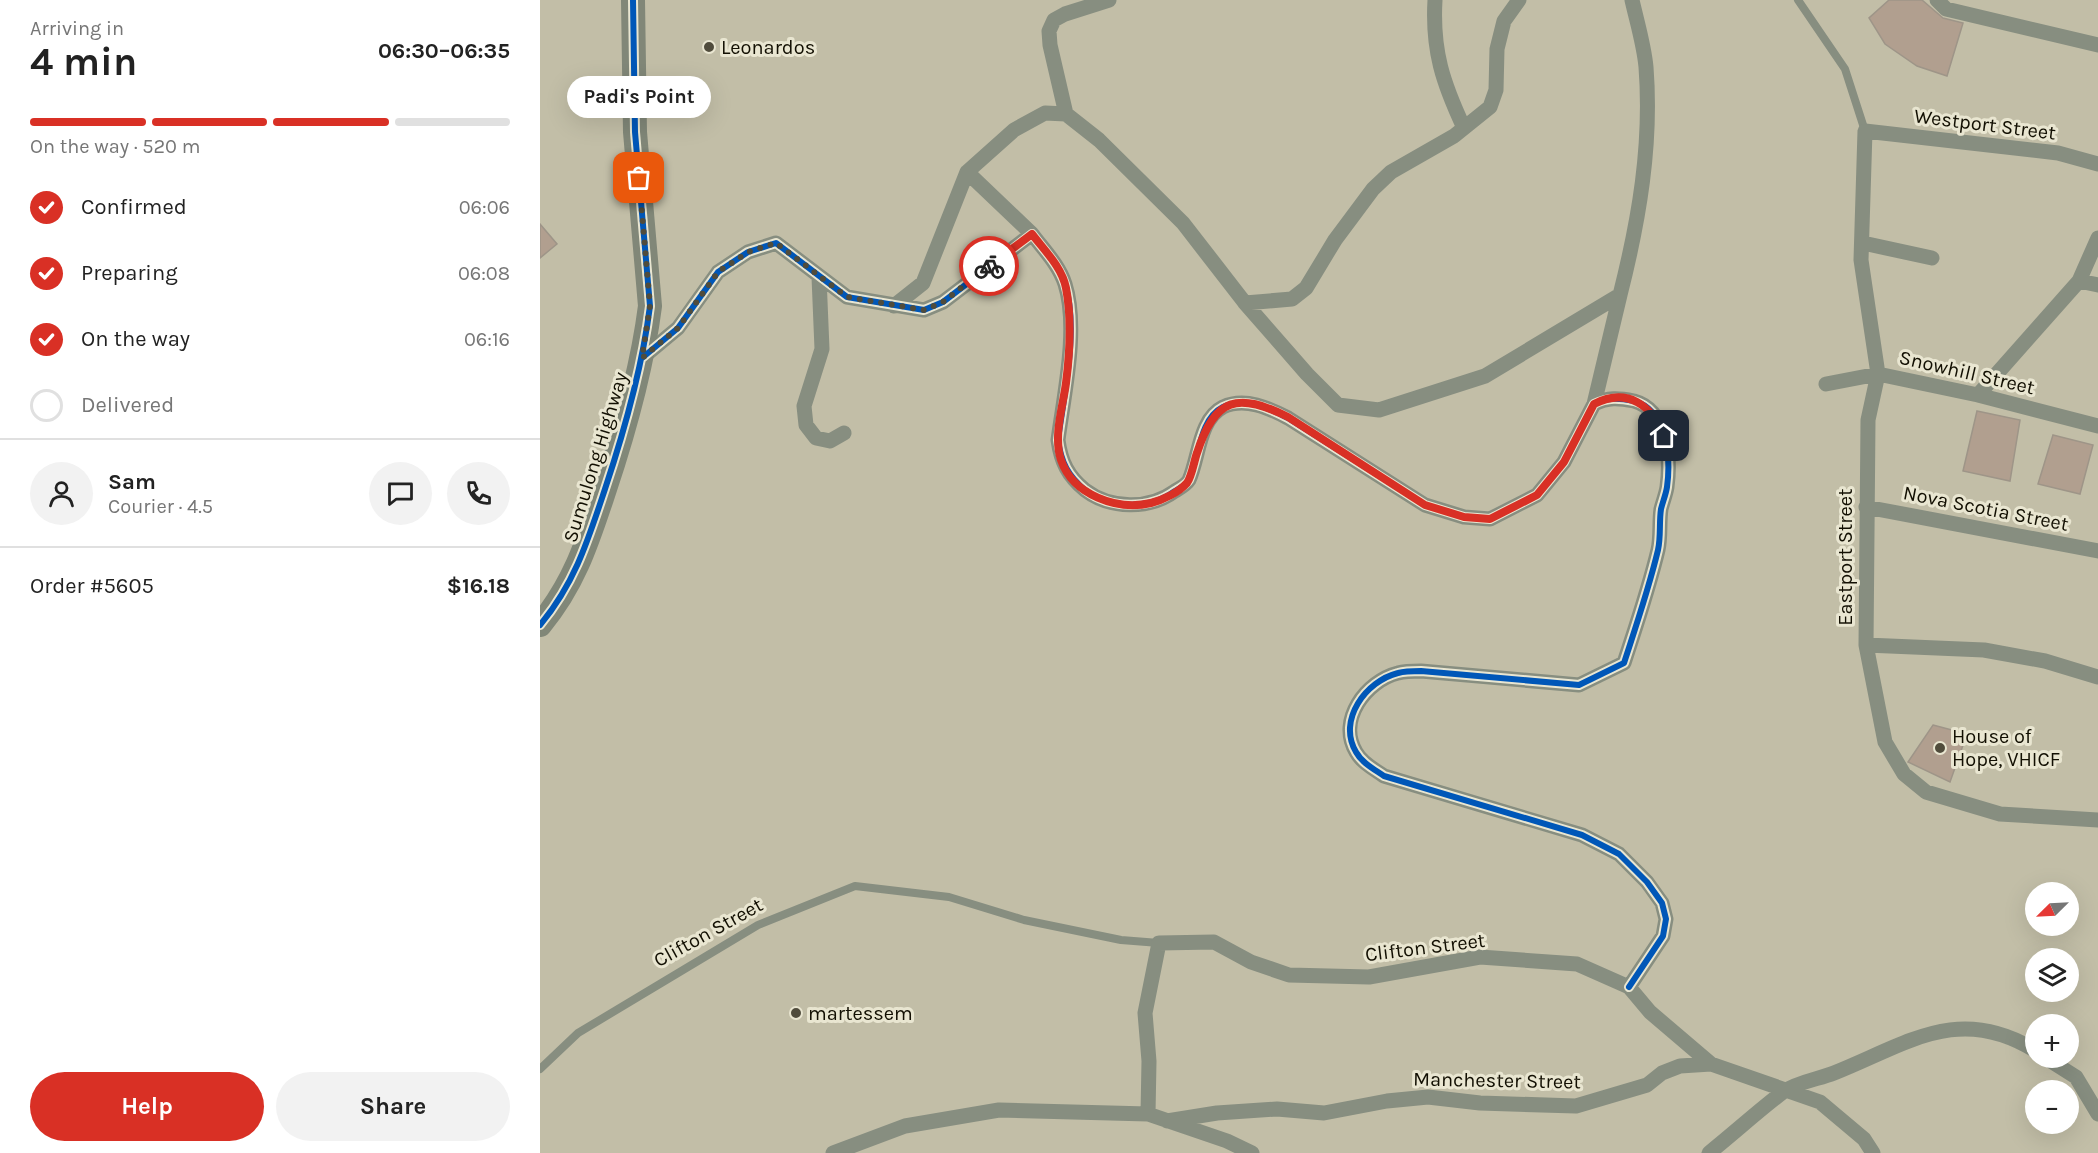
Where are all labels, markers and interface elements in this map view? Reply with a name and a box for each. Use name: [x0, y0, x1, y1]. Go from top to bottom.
text: Arriving in: [30, 17, 124, 40]
place label: Leonardos: [721, 36, 815, 59]
text: 06:30–06:35: [378, 38, 510, 64]
text: 4 min: [30, 39, 137, 85]
marker: Leonardos: [702, 40, 716, 54]
callout: Padi's Point: [567, 76, 711, 118]
text: Padi's Point: [583, 85, 695, 108]
street label: Westport Street: [1913, 104, 2058, 145]
text: On the way · 520 m: [30, 135, 200, 158]
pin: [613, 152, 664, 203]
icon: bag: [622, 161, 655, 194]
icon: check: [30, 191, 63, 224]
text: Confirmed: [81, 194, 187, 220]
text: 06:06: [459, 196, 510, 219]
courier: [959, 236, 1019, 296]
icon: bike: [973, 250, 1006, 283]
icon: check: [30, 257, 63, 290]
text: Preparing: [81, 260, 178, 286]
text: 06:08: [458, 262, 510, 285]
icon: check: [30, 323, 63, 356]
text: On the way: [81, 326, 190, 352]
text: 06:16: [464, 328, 510, 351]
street label: Snowhill Street: [1897, 346, 2037, 399]
street label: Sumulong Highway: [559, 369, 632, 545]
text: Delivered: [81, 392, 174, 418]
pin: [1638, 410, 1689, 461]
icon: home: [1647, 419, 1680, 452]
button: person: [30, 462, 93, 525]
button: chat: [369, 462, 432, 525]
button: phone: [447, 462, 510, 525]
text: Sam: [108, 469, 156, 495]
street label: Nova Scotia Street: [1901, 481, 2071, 536]
street label: Eastport Street: [1834, 488, 1857, 626]
text: Courier · 4.5: [108, 495, 213, 518]
text: Order #5605: [30, 573, 154, 599]
text: $16.18: [447, 573, 510, 599]
place label: House of Hope, VHICF: [1952, 725, 2060, 771]
marker: House of Hope, VHICF: [1933, 741, 1947, 755]
north arrow: [2025, 882, 2079, 936]
map controls: [2025, 882, 2079, 1134]
street label: Clifton Street: [650, 893, 767, 972]
street label: Clifton Street: [1364, 929, 1487, 966]
button: layers: [2025, 948, 2079, 1002]
place label: martessem: [808, 1002, 913, 1025]
marker: martessem: [789, 1006, 803, 1020]
button: +: [2025, 1014, 2079, 1068]
street label: Manchester Street: [1413, 1068, 1582, 1093]
button: Help: [30, 1072, 264, 1141]
button: Share: [276, 1072, 510, 1141]
button: −: [2025, 1080, 2079, 1134]

